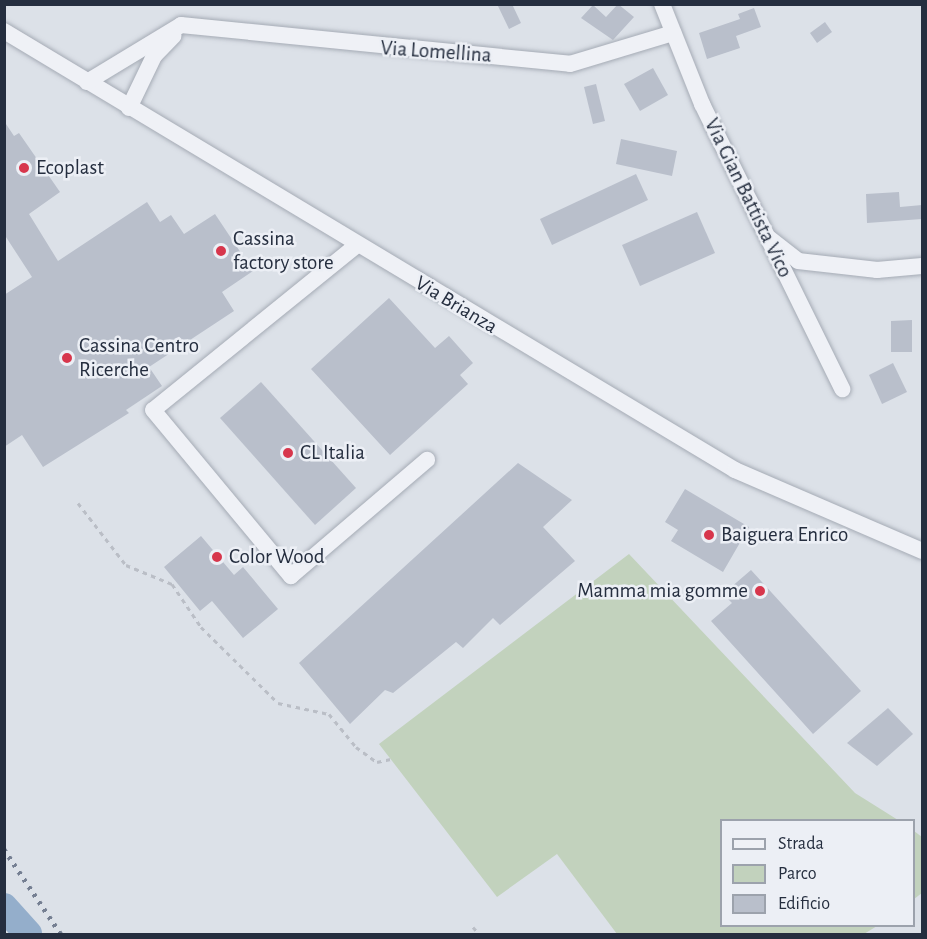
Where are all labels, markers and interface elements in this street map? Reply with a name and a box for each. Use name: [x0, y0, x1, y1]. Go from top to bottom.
street label: Via Lomellina: [380, 36, 492, 68]
street label: Via Gian Battista Vico: [699, 114, 797, 282]
place label: Ecoplast: [36, 155, 104, 181]
marker: Ecoplast: [17, 161, 31, 175]
place label: Cassina factory store: [233, 226, 334, 276]
marker: Cassina factory store: [214, 244, 228, 258]
street label: Via Brianza: [410, 271, 502, 339]
place label: Cassina Centro Ricerche: [79, 333, 199, 383]
marker: Cassina Centro Ricerche: [60, 351, 74, 365]
place label: CL Italia: [300, 440, 365, 466]
marker: CL Italia: [281, 446, 295, 460]
place label: Baiguera Enrico: [721, 522, 848, 548]
marker: Baiguera Enrico: [702, 528, 716, 542]
place label: Color Wood: [229, 544, 325, 570]
marker: Color Wood: [210, 550, 224, 564]
place label: Mamma mia gomme: [577, 578, 748, 604]
marker: Mamma mia gomme: [753, 584, 767, 598]
legend: [720, 819, 915, 927]
text: Strada: [778, 835, 824, 853]
text: Parco: [778, 865, 817, 883]
text: Edificio: [778, 895, 830, 913]

